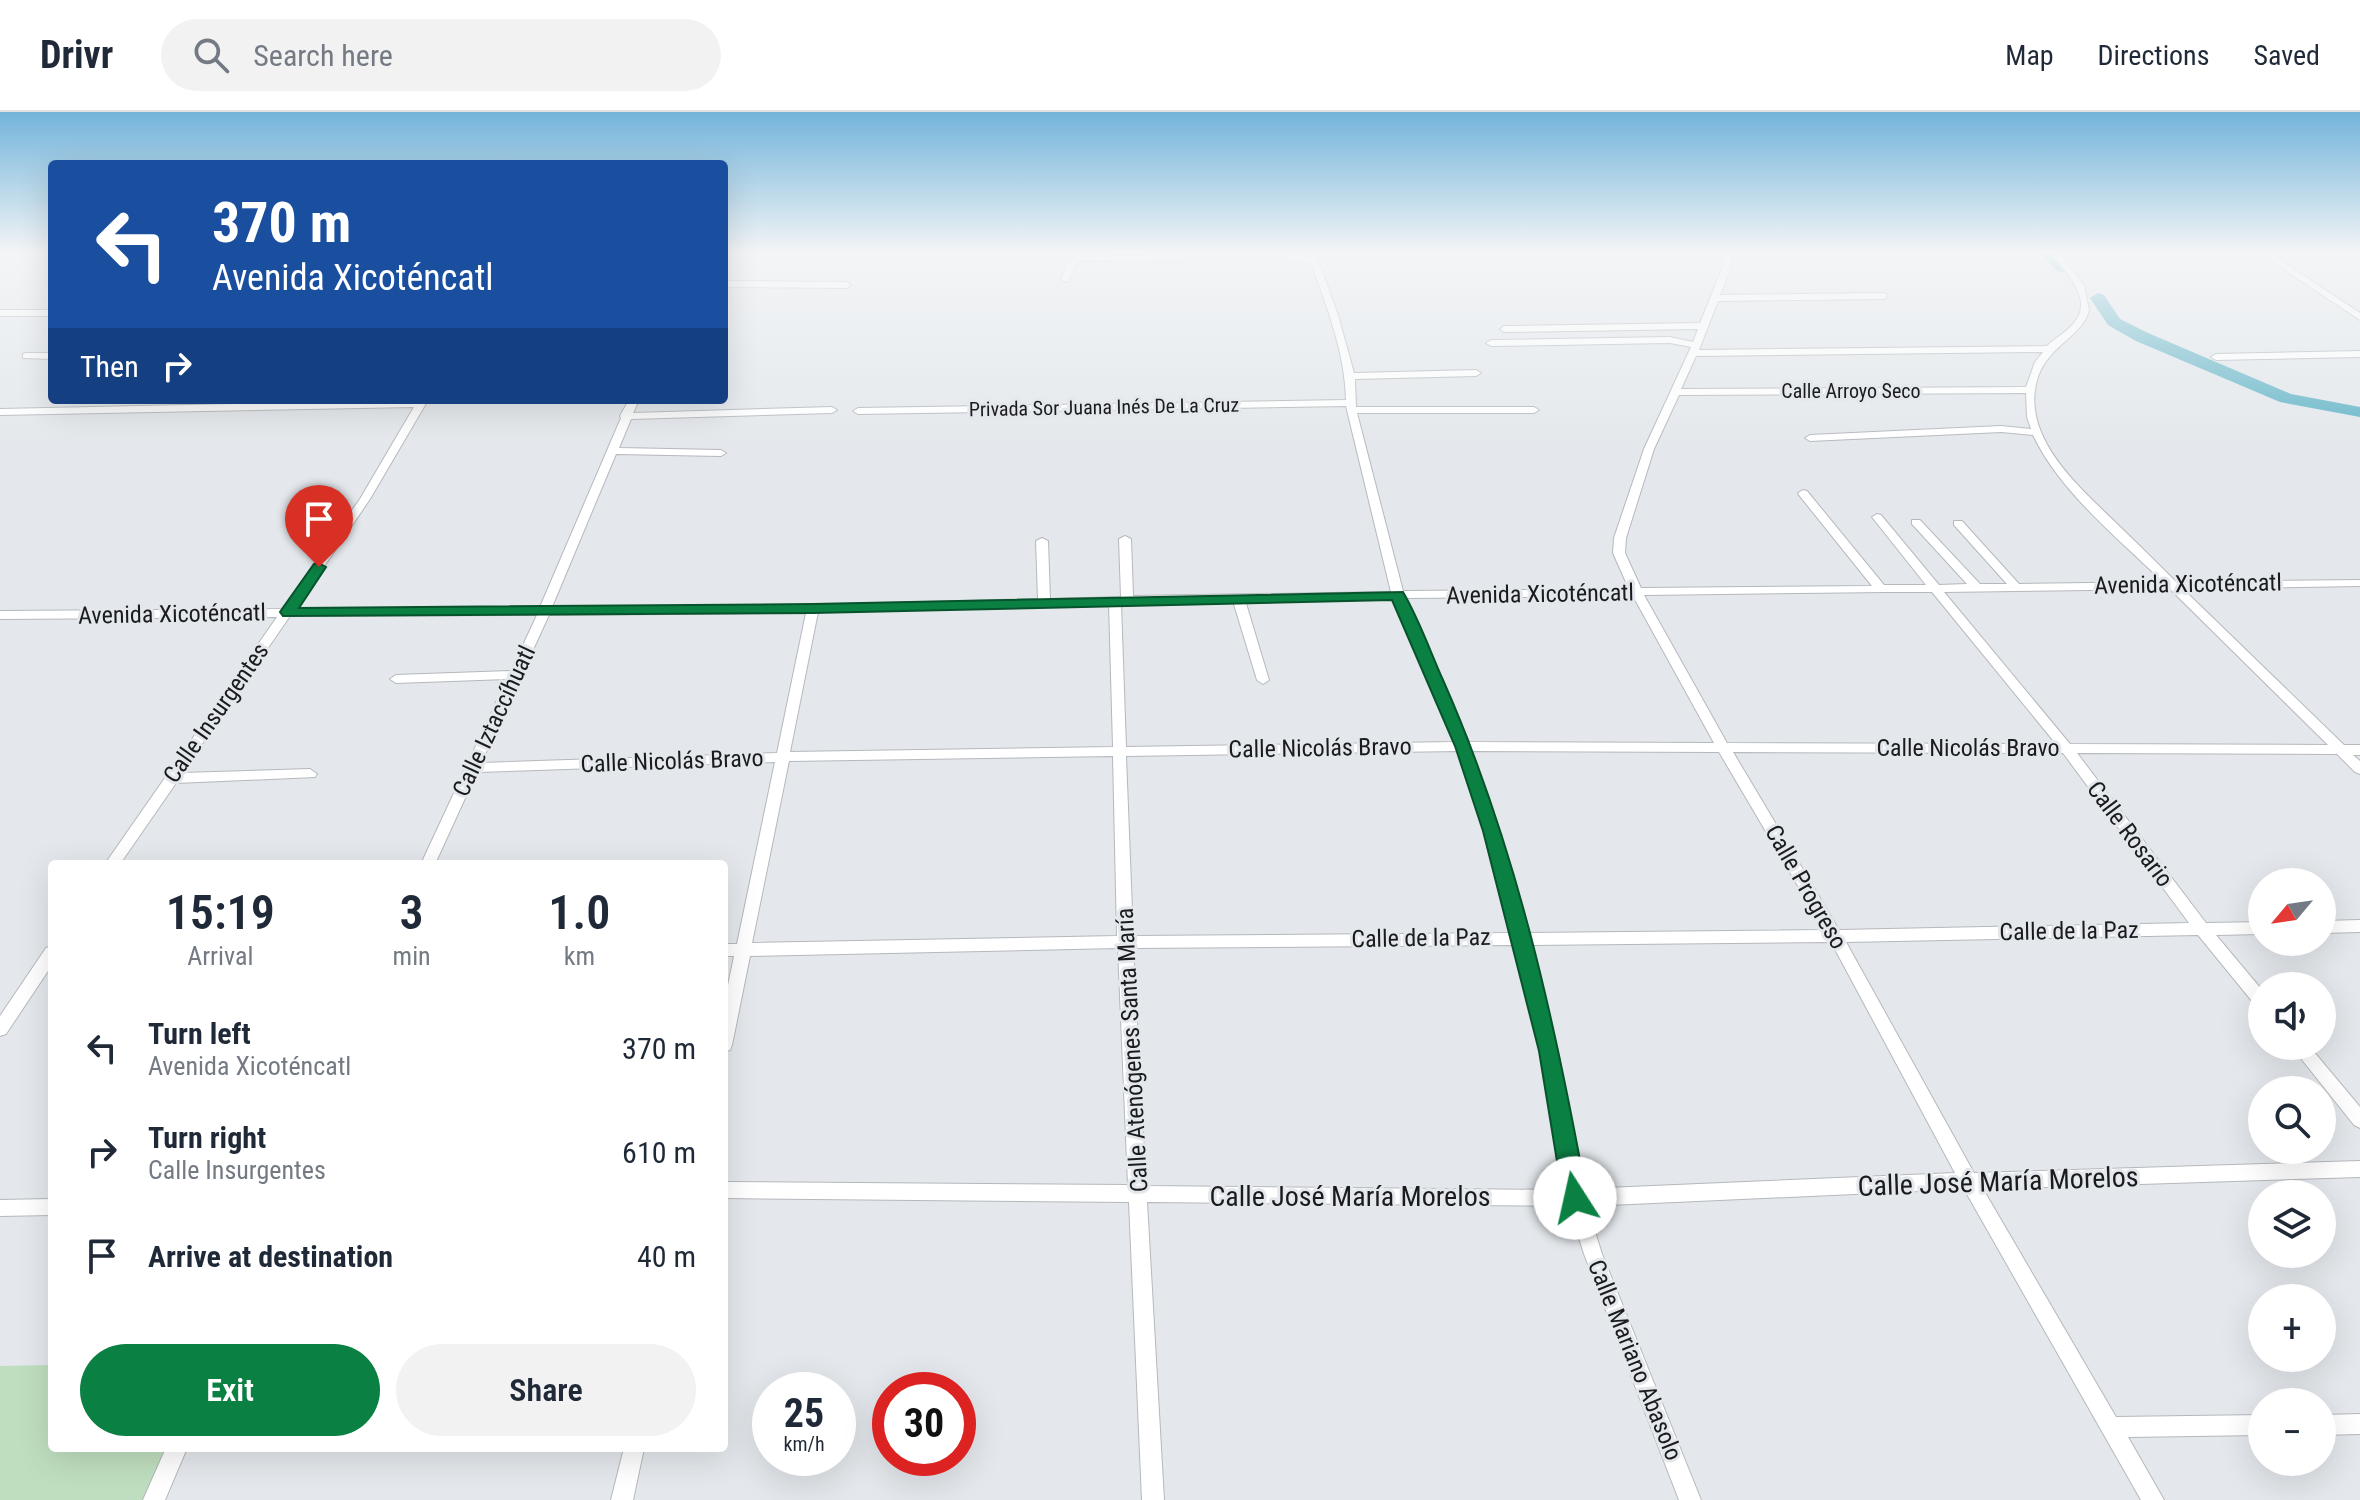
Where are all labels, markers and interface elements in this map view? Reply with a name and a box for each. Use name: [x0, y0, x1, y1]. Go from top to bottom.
search box: [161, 19, 721, 91]
text: Drivr: [40, 33, 113, 77]
icon: search: [189, 33, 233, 77]
text: Search here: [253, 38, 393, 73]
text: Map: [2005, 39, 2054, 72]
text: Directions: [2098, 39, 2209, 72]
text: Saved: [2253, 39, 2320, 72]
text: 370 m: [212, 190, 351, 256]
icon: left: [80, 192, 184, 296]
text: Avenida Xicoténcatl: [212, 257, 494, 299]
icon: right: [155, 344, 199, 388]
text: Then: [80, 349, 139, 384]
street label: Calle Arroyo Seco: [1781, 379, 1921, 403]
street label: Privada Sor Juana Inés De La Cruz: [969, 393, 1239, 421]
pin: [285, 485, 353, 567]
icon: arrive: [297, 497, 341, 541]
street label: Avenida Xicoténcatl: [2094, 568, 2282, 600]
street label: Avenida Xicoténcatl: [1446, 578, 1634, 610]
street label: Avenida Xicoténcatl: [78, 598, 266, 630]
street label: Calle Insurgentes: [157, 638, 275, 788]
street label: Calle Iztaccíhuatl: [447, 641, 541, 801]
street label: Calle Nicolás Bravo: [1228, 732, 1412, 764]
street label: Calle Nicolás Bravo: [1876, 734, 2060, 762]
street label: Calle Nicolás Bravo: [580, 744, 764, 778]
street label: Calle Rosario: [2081, 776, 2179, 892]
street label: Calle Progreso: [1759, 820, 1853, 954]
north arrow: [2248, 868, 2336, 956]
map controls: [2248, 868, 2336, 1476]
text: 15:19: [166, 884, 275, 941]
text: 3: [400, 884, 424, 941]
text: 1.0: [548, 884, 610, 941]
street label: Calle Atenógenes Santa María: [1111, 907, 1153, 1193]
street label: Calle de la Paz: [1999, 916, 2139, 946]
street label: Calle de la Paz: [1351, 923, 1491, 953]
text: Arrival: [187, 941, 253, 971]
text: min: [393, 941, 431, 971]
text: km: [564, 941, 595, 971]
button: sound: [2248, 972, 2336, 1060]
text: Turn left: [148, 1016, 251, 1051]
icon: left: [80, 1026, 124, 1070]
text: 370 m: [622, 1031, 696, 1066]
text: Avenida Xicoténcatl: [148, 1051, 351, 1081]
button: search: [2248, 1076, 2336, 1164]
text: Turn right: [148, 1120, 266, 1155]
icon: right: [80, 1130, 124, 1174]
text: 610 m: [622, 1135, 696, 1170]
text: Calle Insurgentes: [148, 1155, 326, 1185]
position arrow: [1533, 1156, 1617, 1240]
street label: Calle José María Morelos: [1857, 1160, 2139, 1203]
street label: Calle José María Morelos: [1210, 1180, 1490, 1213]
button: layers: [2248, 1180, 2336, 1268]
icon: arrive: [80, 1234, 124, 1278]
text: Arrive at destination: [148, 1239, 393, 1274]
text: 40 m: [637, 1239, 696, 1274]
street label: Calle Mariano Abasolo: [1582, 1256, 1688, 1464]
button: +: [2248, 1284, 2336, 1372]
button: Exit: [80, 1344, 380, 1436]
button: Share: [396, 1344, 696, 1436]
speed limit sign: 30: [872, 1372, 976, 1476]
button: −: [2248, 1388, 2336, 1476]
text: 25: [784, 1390, 824, 1437]
text: km/h: [783, 1432, 825, 1456]

